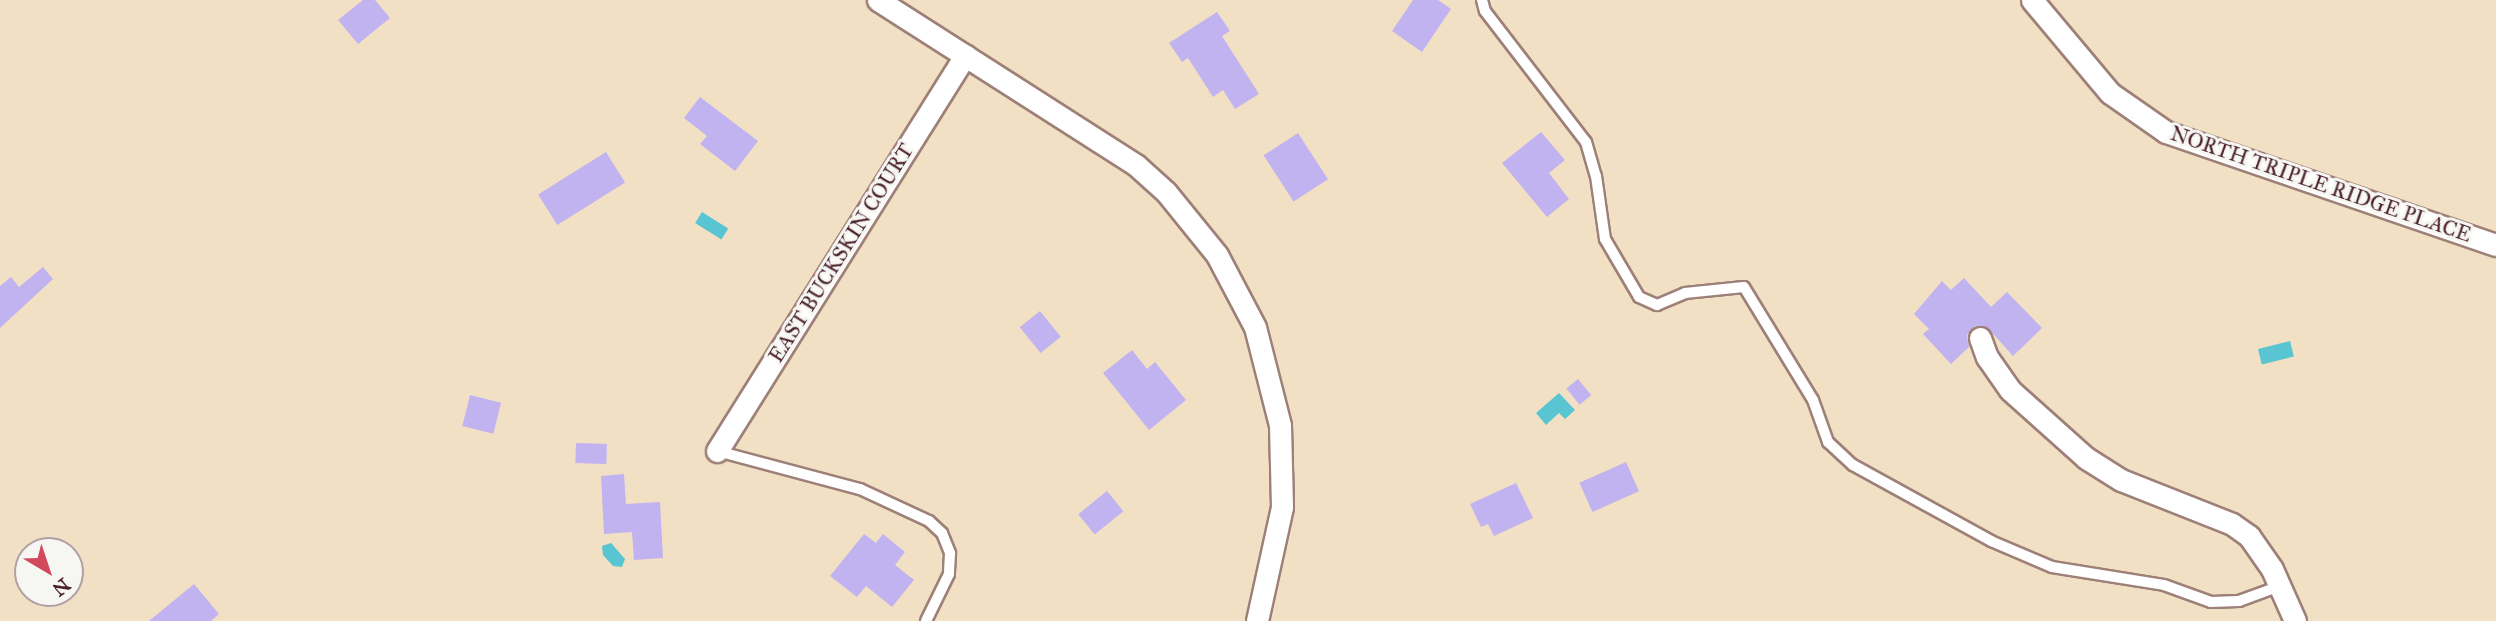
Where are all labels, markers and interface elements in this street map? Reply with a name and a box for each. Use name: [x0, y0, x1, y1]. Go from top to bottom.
street label: NORTH TRIPLE RIDGE PLACE: [2167, 121, 2475, 247]
street label: EAST BUCKSKIN COURT: [763, 139, 919, 367]
north arrow: [14, 537, 84, 607]
text: N: [48, 573, 75, 601]

